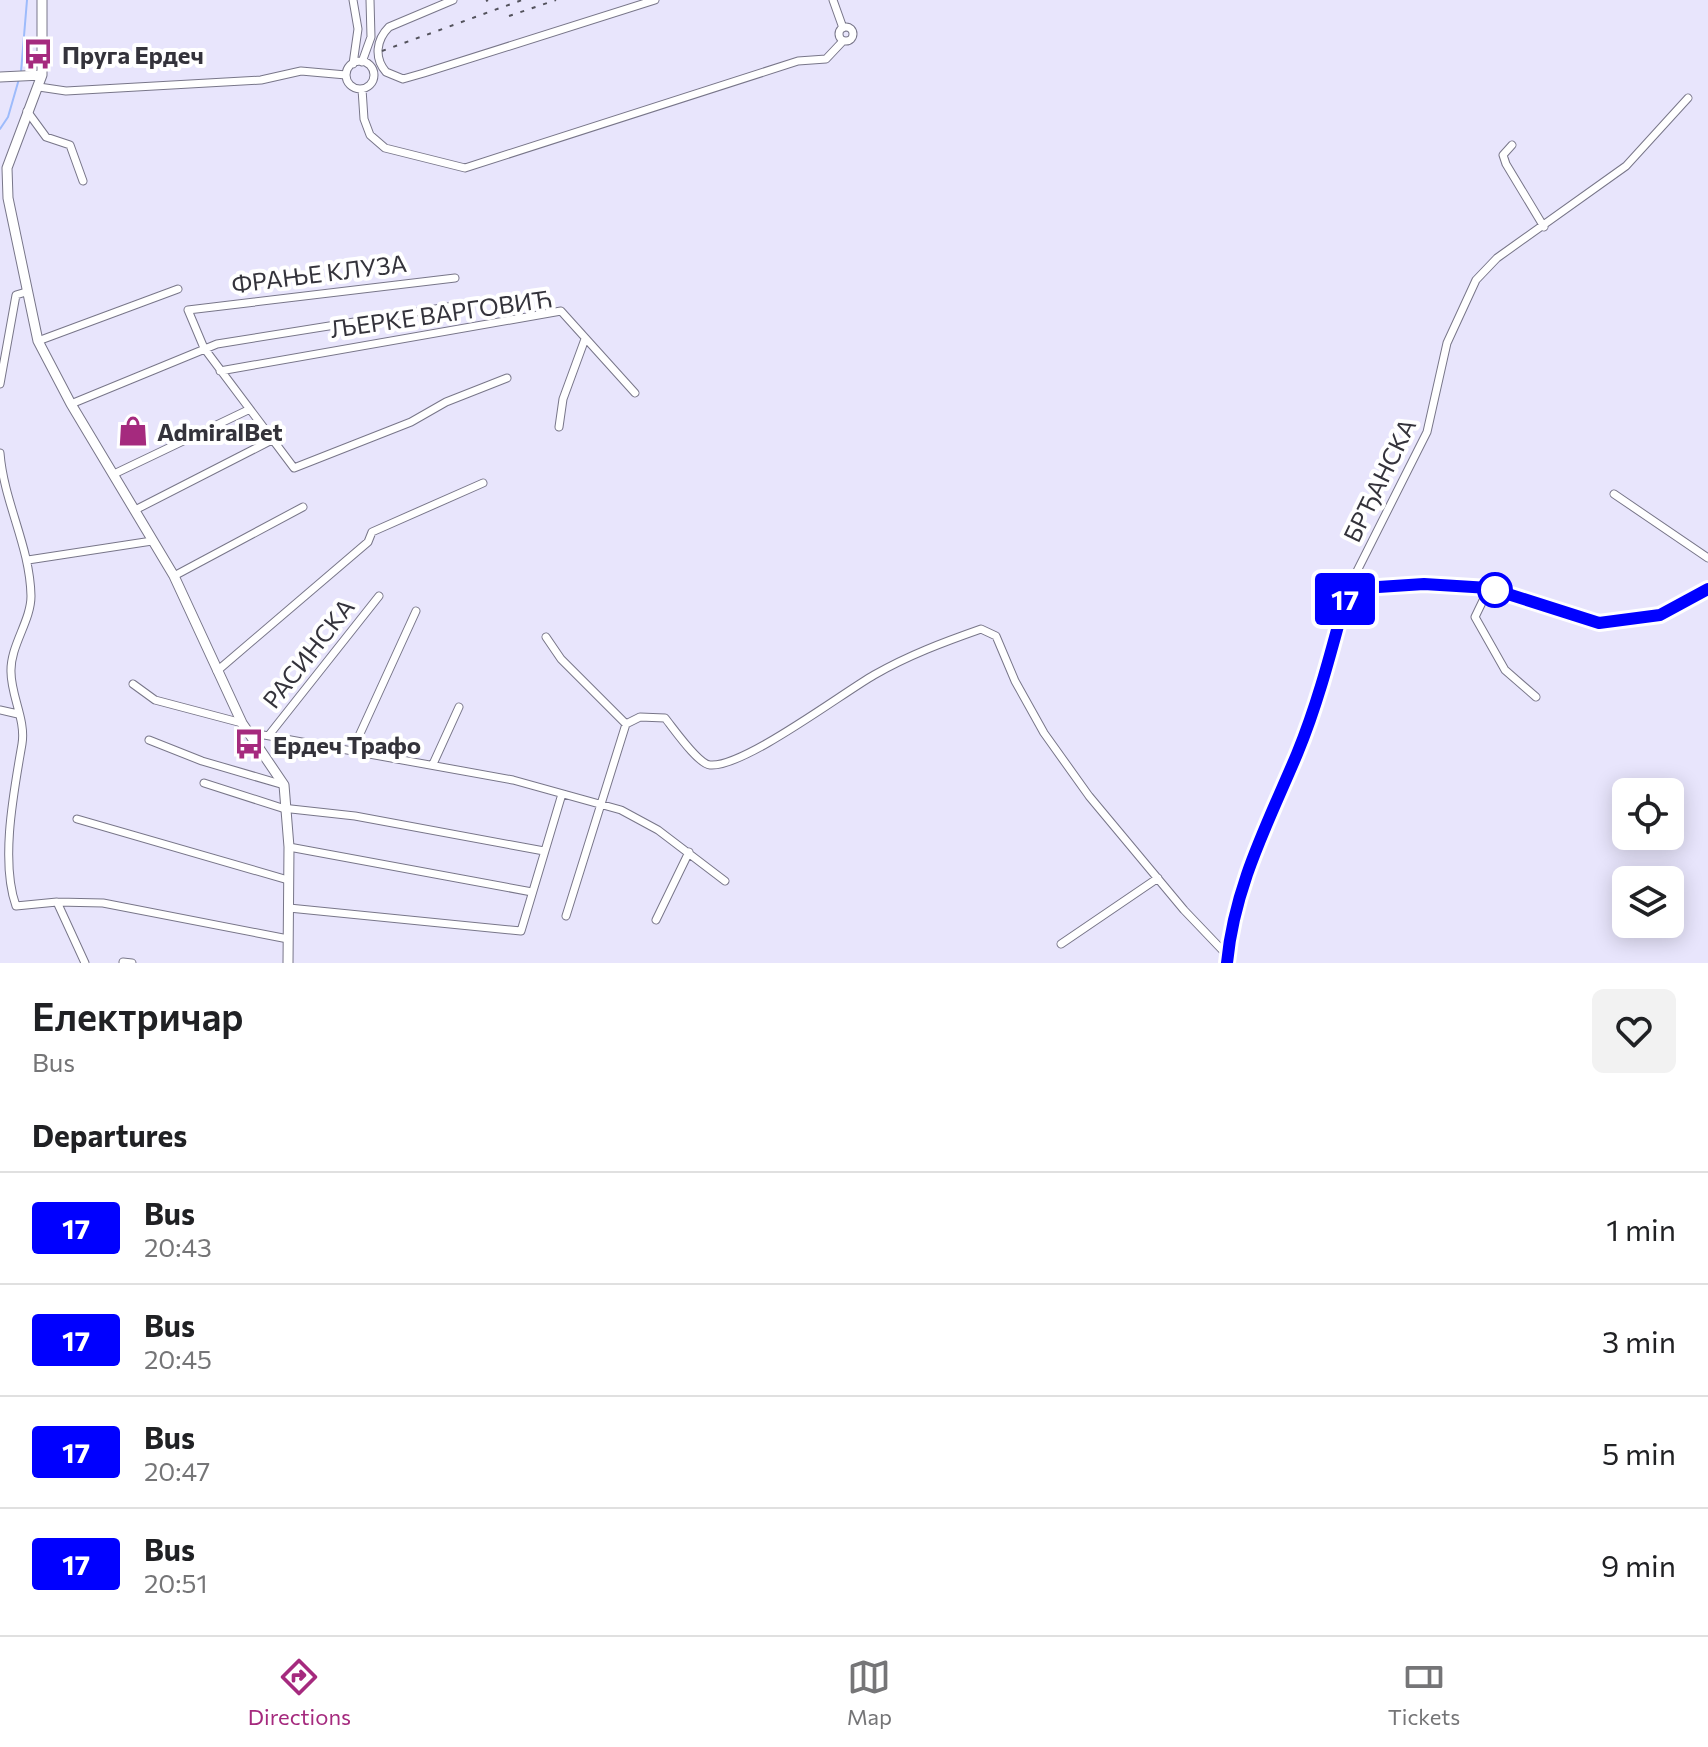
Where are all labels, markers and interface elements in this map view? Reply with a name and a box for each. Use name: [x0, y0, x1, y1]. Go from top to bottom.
bus stop icon: Пруга Ердеч: [21, 37, 55, 71]
place label: Пруга Ердеч: [62, 40, 204, 69]
street label: ФРАЊЕ КЛУЗА: [230, 248, 408, 298]
street label: ЉЕРКЕ ВАРГОВИЋ: [328, 283, 554, 343]
shop icon: AdmiralBet: [116, 414, 150, 448]
street label: БРЂАНСКА: [1337, 414, 1421, 546]
place label: AdmiralBet: [157, 417, 283, 446]
line badge: 17: [1309, 573, 1381, 625]
unlabelled marker: [1478, 573, 1512, 607]
text: 17: [1331, 582, 1359, 616]
street label: РАСИНСКА: [256, 592, 360, 714]
bus stop icon: Ердеч Трафо: [232, 727, 266, 761]
place label: Ердеч Трафо: [273, 730, 421, 759]
map controls: [1612, 778, 1684, 938]
button: locate: [1612, 778, 1684, 850]
button: layers: [1612, 866, 1684, 938]
button: heart: [1592, 989, 1676, 1073]
text: Електричар: [32, 992, 244, 1039]
text: Bus: [32, 1046, 75, 1077]
text: Departures: [32, 1116, 187, 1153]
text: Bus: [144, 1194, 195, 1231]
text: 1 min: [1606, 1210, 1676, 1247]
text: 17: [62, 1211, 90, 1245]
text: 20:43: [144, 1231, 212, 1262]
text: Bus: [144, 1306, 195, 1343]
text: 3 min: [1602, 1322, 1676, 1359]
text: 17: [62, 1323, 90, 1357]
text: 20:45: [144, 1343, 212, 1374]
text: Bus: [144, 1418, 195, 1455]
text: 5 min: [1602, 1434, 1676, 1471]
text: 17: [62, 1435, 90, 1469]
text: 20:47: [144, 1455, 210, 1486]
text: Bus: [144, 1530, 195, 1567]
text: 9 min: [1601, 1546, 1676, 1583]
text: 17: [62, 1547, 90, 1581]
text: 20:51: [144, 1567, 208, 1598]
tab: Directions: [248, 1655, 351, 1730]
tab: Map: [847, 1655, 892, 1730]
tab: Tickets: [1388, 1655, 1460, 1730]

